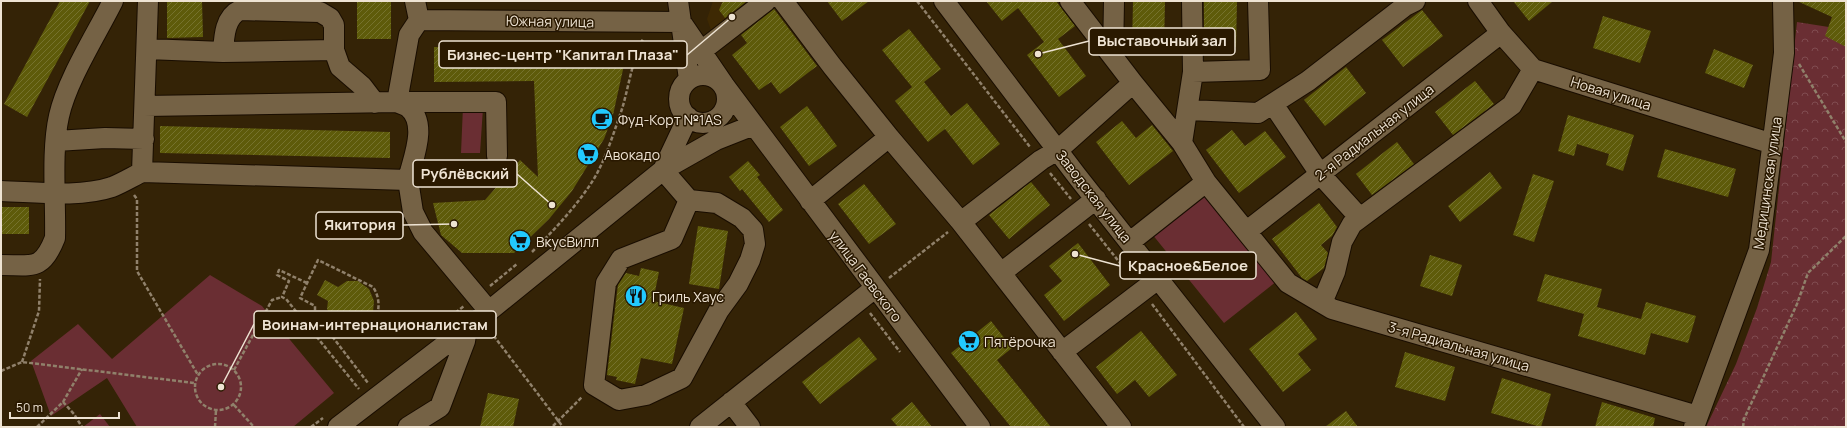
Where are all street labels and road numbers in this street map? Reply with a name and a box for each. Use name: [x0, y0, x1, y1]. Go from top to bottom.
street label: Южная улица: [506, 11, 594, 31]
street label: Новая улица: [1568, 72, 1654, 114]
street label: 2-я Радиальная улица: [1311, 80, 1437, 184]
street label: Медицинская улица: [1748, 115, 1786, 251]
street label: Заводская улица: [1052, 146, 1136, 246]
street label: улица Гаевского: [825, 226, 907, 326]
street label: 3-я Радиальная улица: [1386, 317, 1532, 375]

